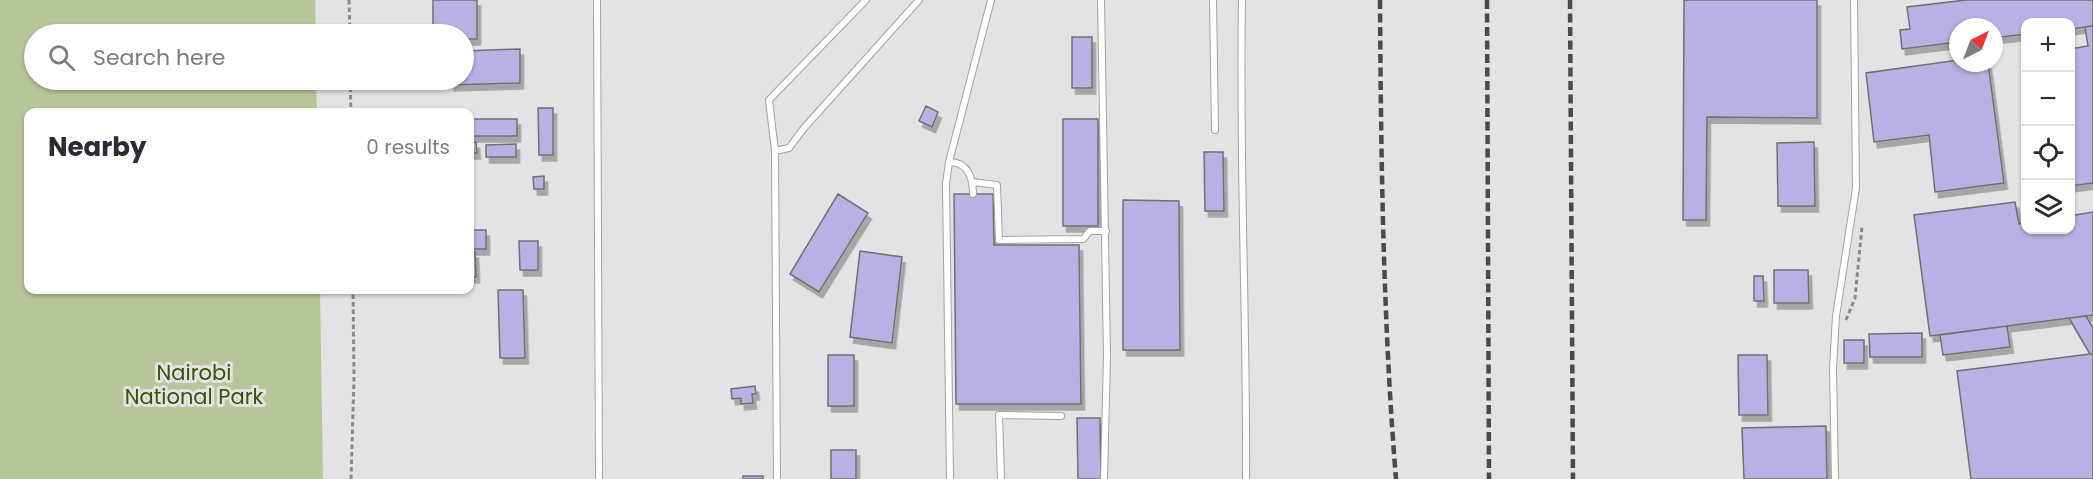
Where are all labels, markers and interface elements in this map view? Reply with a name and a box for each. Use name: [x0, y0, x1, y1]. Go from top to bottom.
north arrow: [1949, 18, 2003, 72]
map controls: [2021, 18, 2075, 234]
button: +: [2021, 18, 2075, 72]
search box: [24, 24, 474, 90]
icon: search: [45, 41, 78, 74]
text: Search here: [93, 42, 226, 73]
button: −: [2021, 72, 2075, 126]
button: locate: [2021, 126, 2075, 180]
text: Nearby: [48, 129, 146, 165]
text: 0 results: [366, 133, 450, 161]
button: layers: [2021, 180, 2075, 234]
park label: Nairobi National Park: [125, 358, 263, 411]

